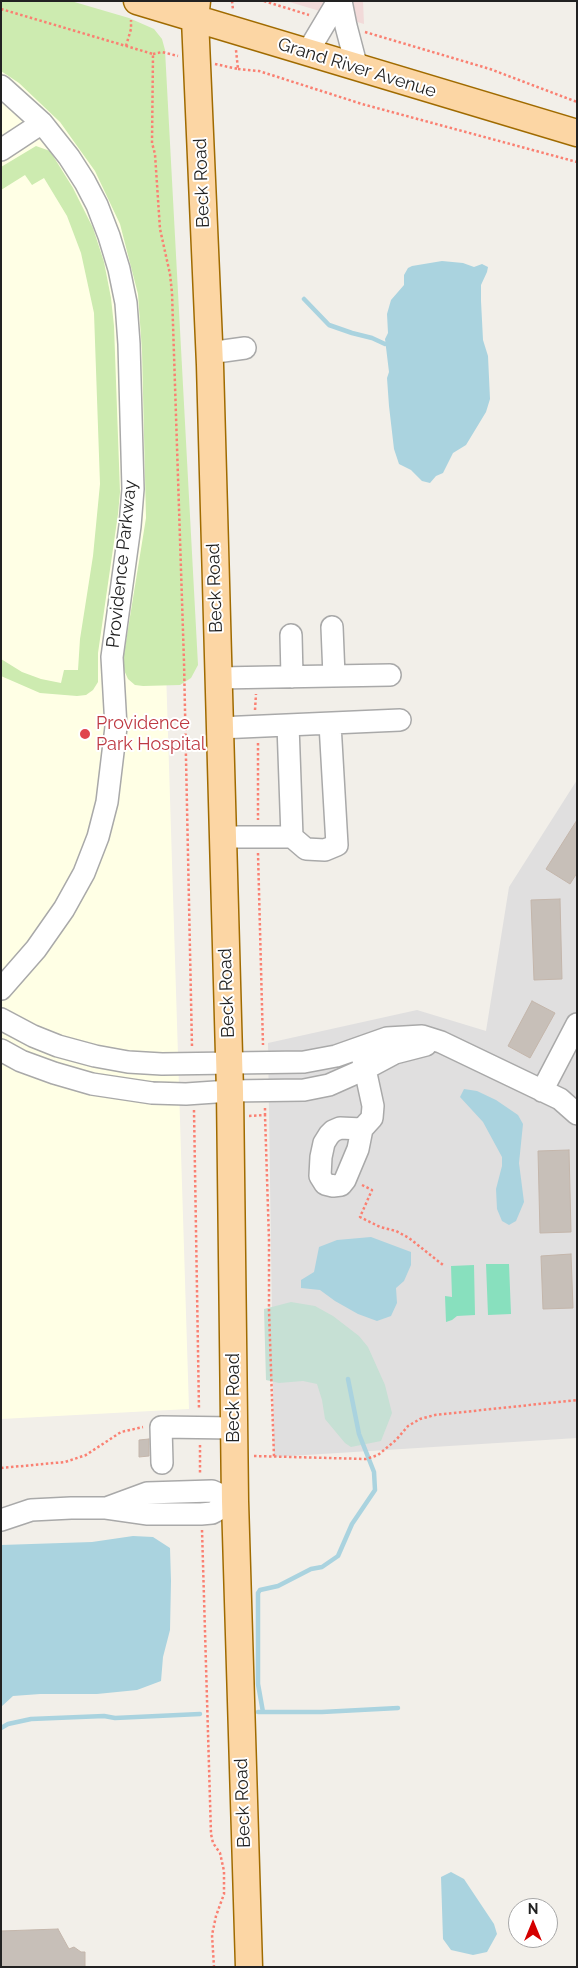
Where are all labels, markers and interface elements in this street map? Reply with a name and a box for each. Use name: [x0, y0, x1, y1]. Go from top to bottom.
street label: Grand River Avenue: [275, 34, 439, 102]
street label: Beck Road: [190, 138, 214, 228]
street label: Providence Parkway: [102, 479, 142, 649]
street label: Beck Road: [203, 543, 227, 633]
place label: Providence Park Hospital: [96, 713, 206, 756]
marker: Providence Park Hospital: [78, 727, 92, 741]
street label: Beck Road: [215, 948, 239, 1038]
street label: Beck Road: [223, 1353, 245, 1443]
street label: Beck Road: [231, 1758, 255, 1848]
north arrow: [508, 1898, 558, 1948]
text: N: [528, 1901, 538, 1917]

